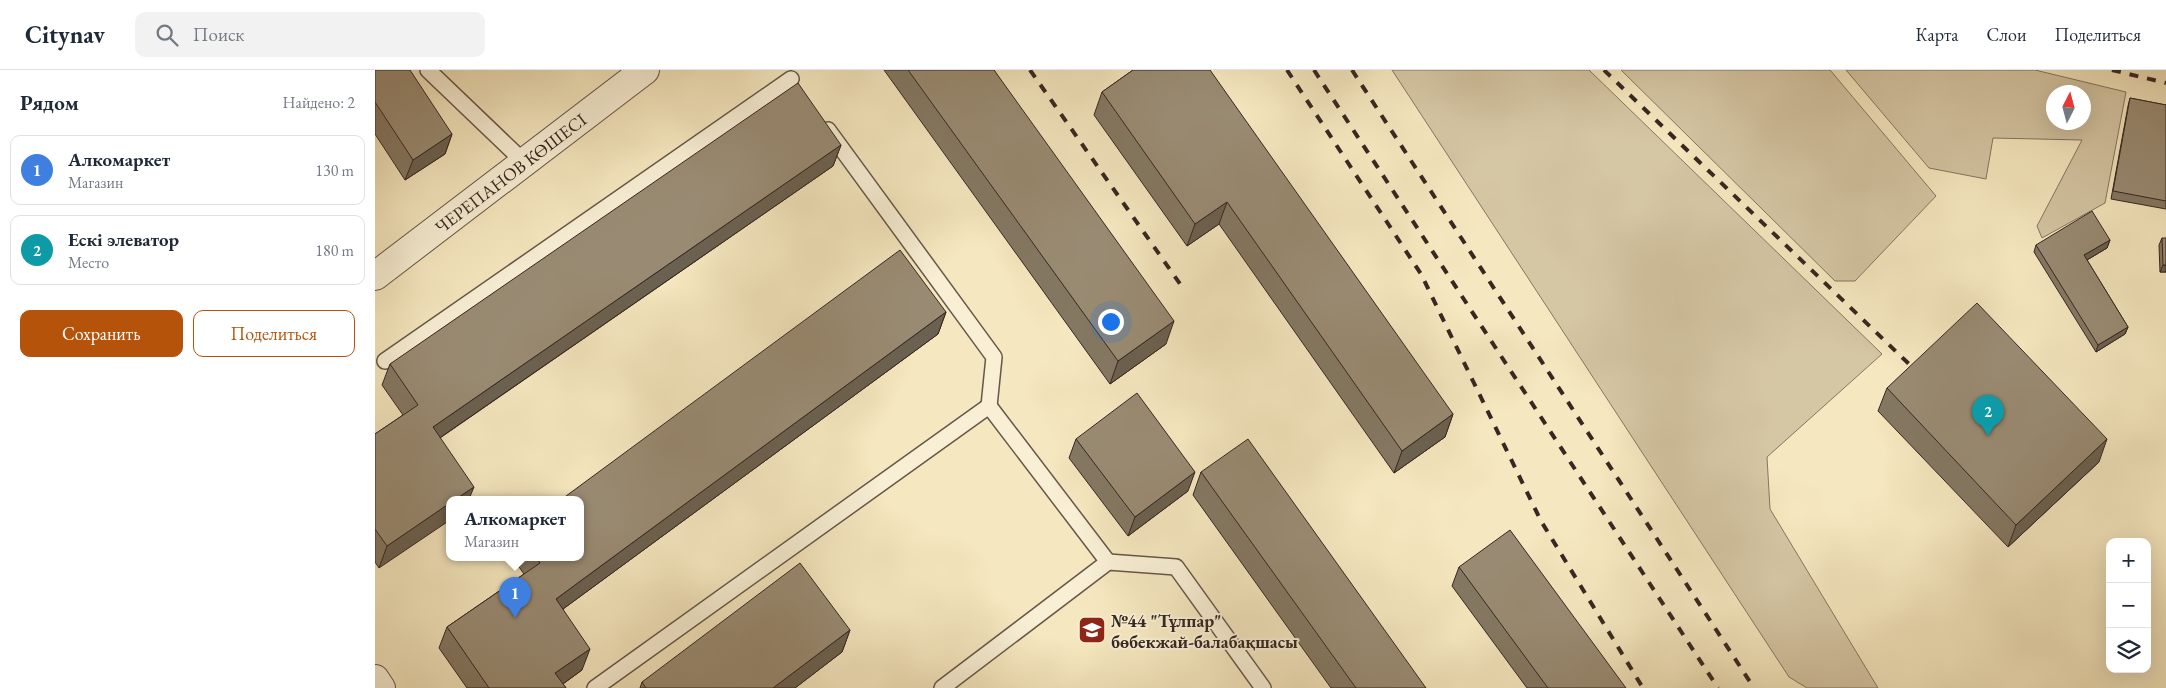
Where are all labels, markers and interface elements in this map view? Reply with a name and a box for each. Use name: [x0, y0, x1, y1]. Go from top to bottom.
search box: [135, 12, 485, 57]
text: Citynav: [25, 19, 105, 50]
icon: search: [153, 21, 181, 49]
text: Поиск: [193, 22, 244, 47]
text: Карта: [1916, 23, 1959, 46]
text: Слои: [1987, 23, 2026, 46]
text: Поделиться: [2054, 23, 2141, 46]
north arrow: [2046, 85, 2091, 130]
text: Рядом: [20, 89, 79, 116]
text: Найдено: 2: [283, 92, 355, 113]
street label: ЧЕРЕПАНОВ КӨШЕСІ: [430, 108, 591, 238]
text: Алкомаркет: [68, 147, 170, 172]
text: 1: [33, 160, 41, 181]
text: 130 m: [315, 160, 354, 181]
text: Магазин: [68, 172, 123, 193]
text: Ескі элеватор: [68, 227, 179, 252]
text: 2: [33, 240, 41, 261]
text: 180 m: [315, 240, 354, 261]
text: Место: [68, 252, 109, 273]
your location: [1098, 309, 1124, 335]
button: Сохранить: [20, 310, 183, 357]
button: Поделиться: [193, 310, 355, 357]
pin: 2: [1972, 395, 2004, 436]
popup: [446, 496, 584, 561]
text: Алкомаркет: [464, 506, 566, 531]
text: Магазин: [464, 531, 519, 552]
map controls: [2106, 538, 2151, 673]
button: +: [2106, 538, 2151, 583]
pin: 1: [499, 577, 531, 618]
button: −: [2106, 583, 2151, 628]
place label: №44 "Тұлпар" бөбекжай-балабақшасы: [1111, 609, 1298, 653]
school or university icon: №44 "Тұлпар" бөбекжай-балабақшасы: [1077, 615, 1107, 645]
button: layers: [2106, 628, 2151, 673]

